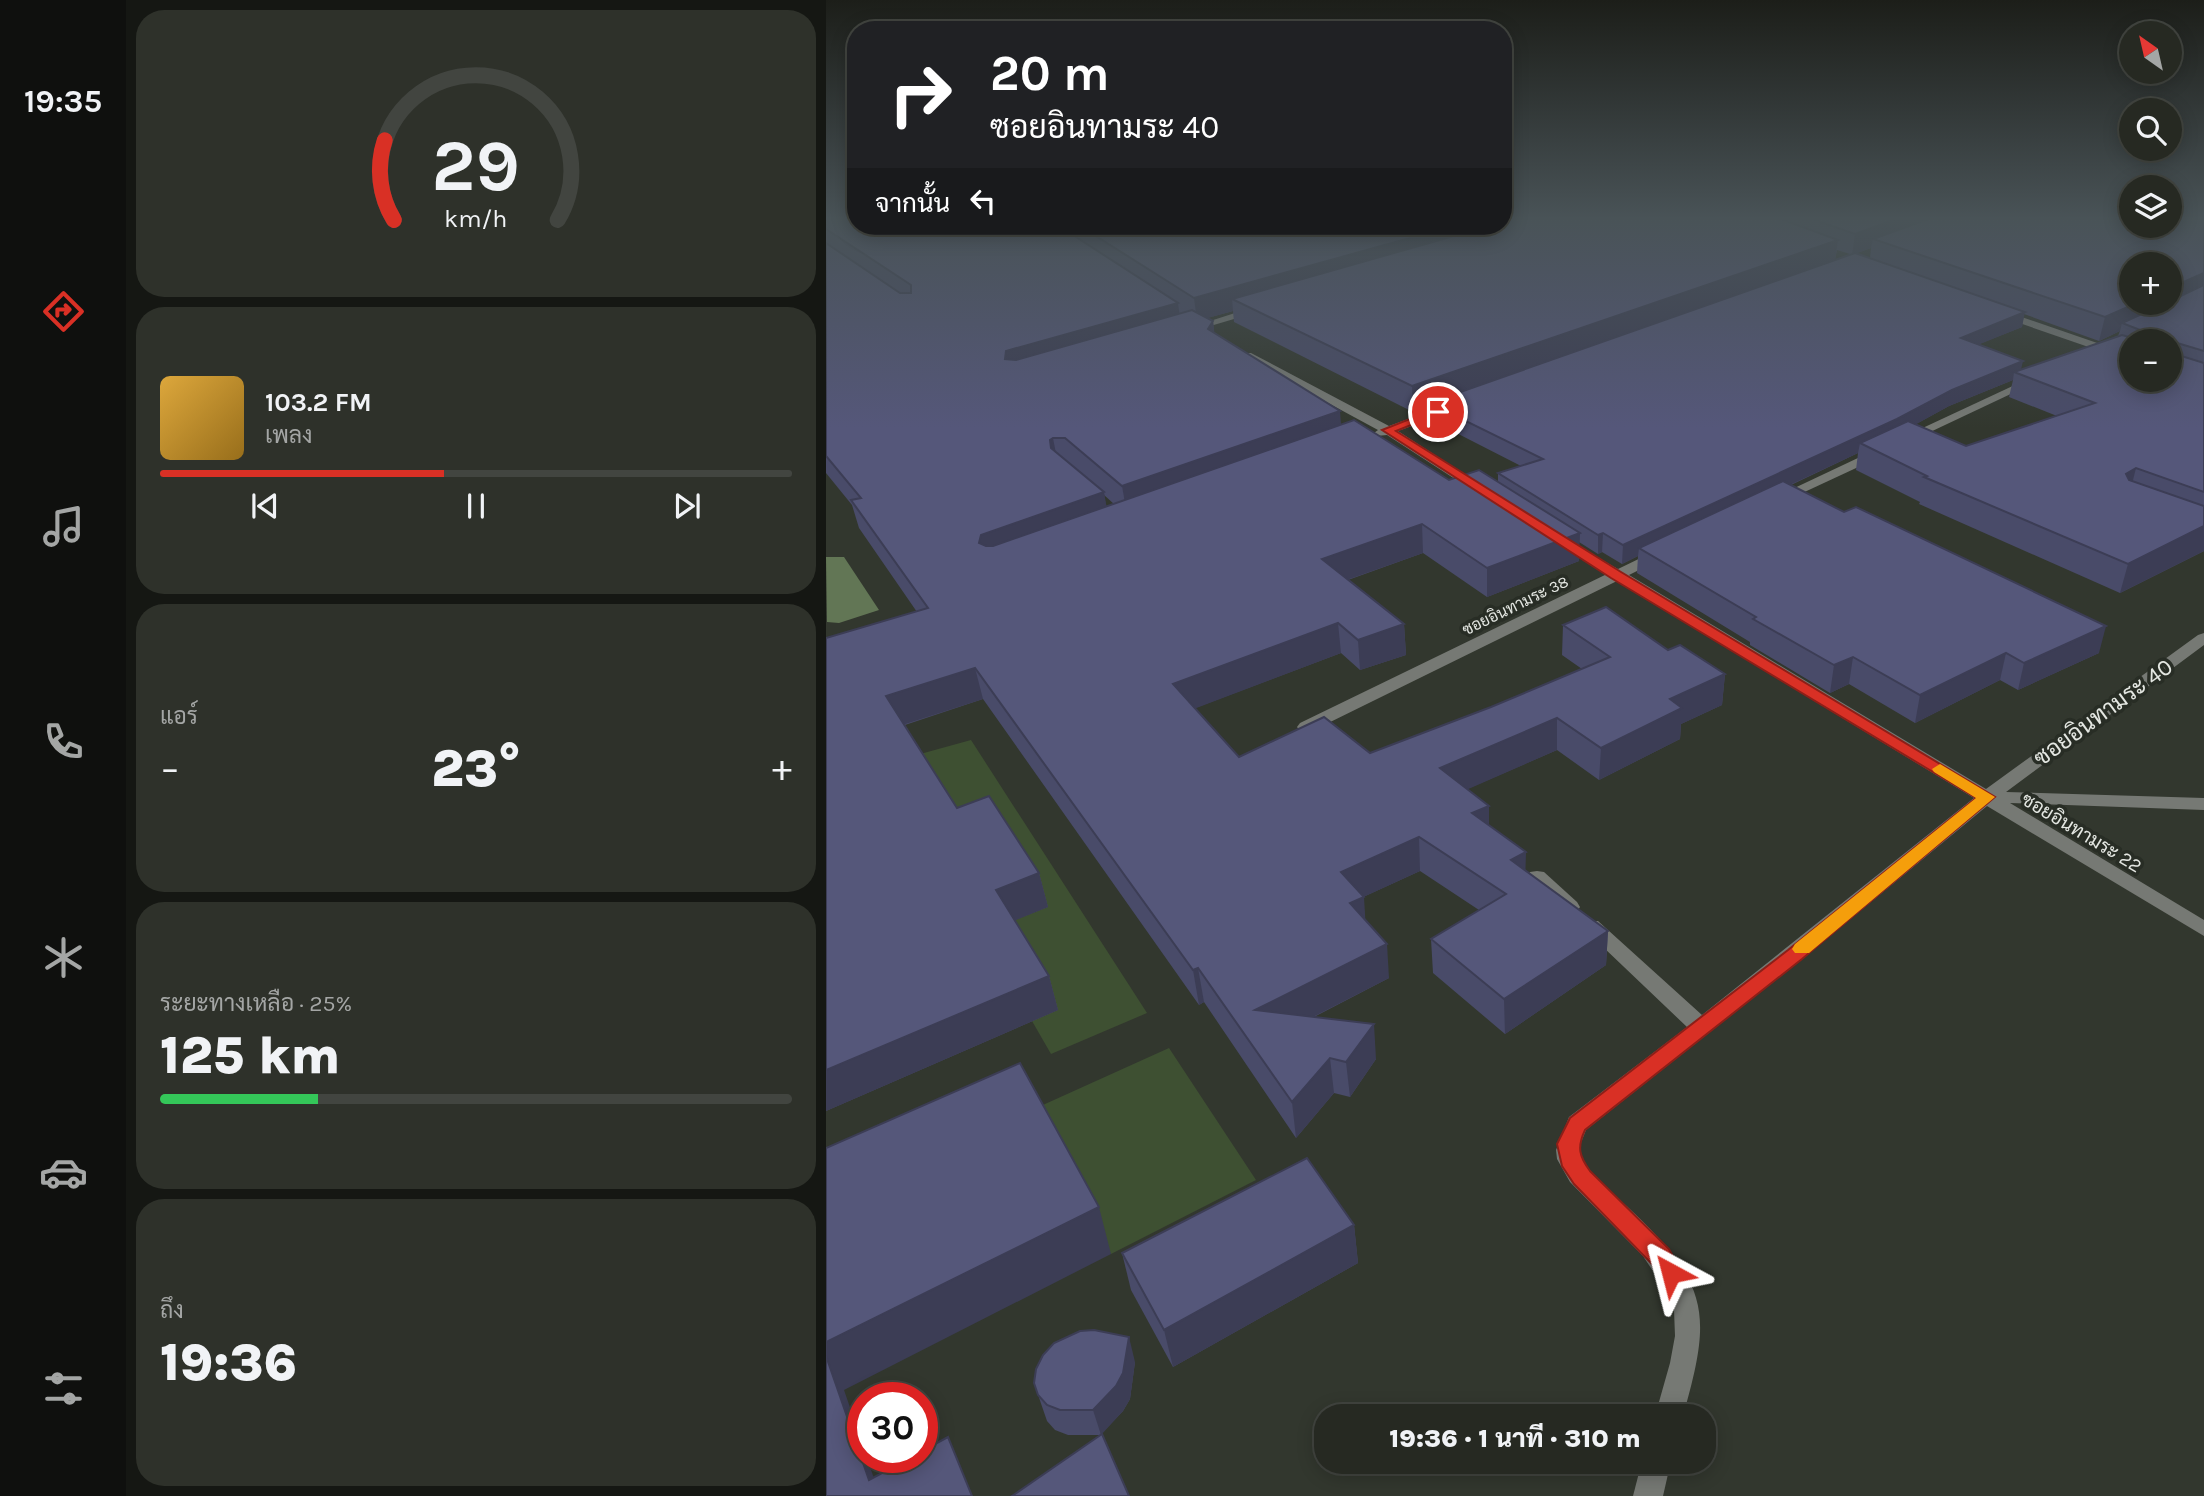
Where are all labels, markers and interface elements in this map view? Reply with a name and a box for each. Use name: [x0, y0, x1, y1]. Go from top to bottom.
north arrow: [2119, 21, 2182, 84]
map controls: [2119, 21, 2182, 392]
text: 20 m: [990, 45, 1110, 102]
icon: right: [875, 49, 966, 140]
text: 19:35: [24, 83, 102, 120]
button: search: [2119, 98, 2182, 161]
text: ซอยอินทามระ 40: [990, 109, 1219, 146]
text: 29: [432, 123, 520, 208]
button: layers: [2119, 175, 2182, 238]
icon: left: [964, 182, 1002, 220]
text: จากนั้น: [875, 188, 950, 219]
text: km/h: [444, 203, 508, 232]
button: +: [2119, 252, 2182, 315]
icon: directions: [39, 287, 88, 336]
button: −: [2119, 329, 2182, 392]
pin: [1408, 382, 1468, 442]
text: 103.2 FM: [265, 387, 372, 418]
icon: arrive: [1419, 393, 1457, 431]
text: เพลง: [265, 422, 312, 449]
icon: previous: [246, 487, 284, 525]
icon: pause: [457, 487, 495, 525]
icon: next: [668, 487, 706, 525]
icon: music: [39, 502, 88, 551]
street label: ซอยอินทามระ 38: [1459, 572, 1571, 639]
street label: ซอยอินทามระ 40: [2028, 652, 2178, 772]
text: แอร์: [160, 703, 198, 730]
icon: phone: [39, 717, 88, 766]
text: 23°: [431, 738, 521, 799]
text: −: [160, 746, 180, 791]
text: +: [772, 746, 792, 791]
street label: ซอยอินทามระ 22: [2017, 788, 2146, 877]
icon: climate: [39, 933, 88, 982]
text: ระยะทางเหลือ · 25%: [160, 990, 352, 1017]
text: 125 km: [160, 1025, 340, 1086]
icon: car: [39, 1148, 88, 1197]
position arrow: [1634, 1236, 1708, 1310]
text: ถึง: [160, 1297, 184, 1324]
text: 19:36: [160, 1332, 297, 1393]
icon: filters: [39, 1364, 88, 1413]
speed limit sign: 30: [847, 1382, 938, 1473]
text: 19:36 · 1 นาที · 310 m: [1389, 1423, 1641, 1454]

